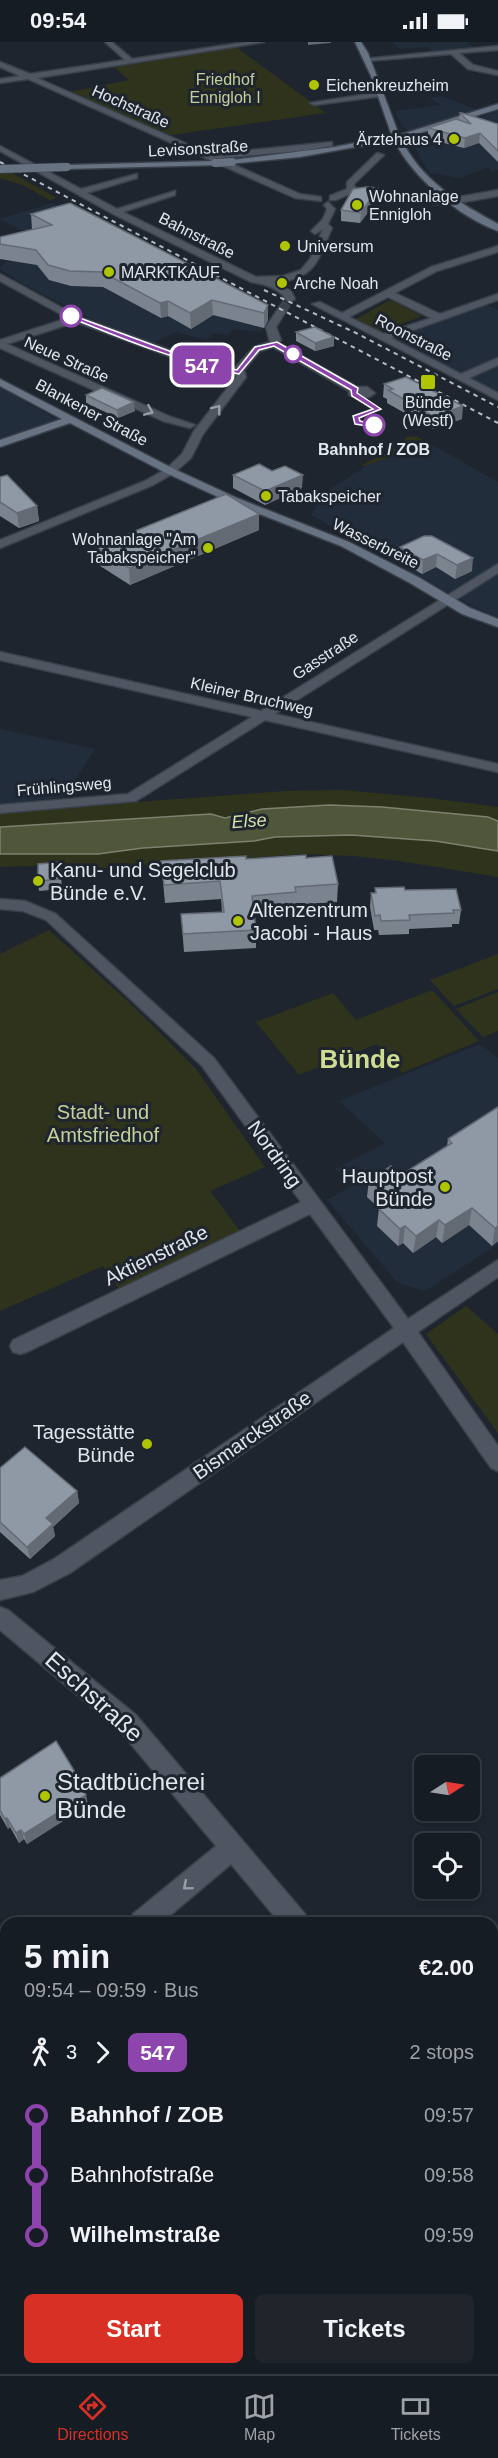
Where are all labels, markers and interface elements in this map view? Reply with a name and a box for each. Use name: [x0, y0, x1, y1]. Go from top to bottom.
text: 09:54: [30, 8, 86, 33]
park label: Friedhof Ennigloh I: [189, 71, 261, 106]
place label: Eichenkreuzheim: [326, 77, 449, 94]
marker: Eichenkreuzheim: [307, 78, 321, 92]
street label: Hochstraße: [90, 82, 172, 131]
place label: Ärztehaus 4: [357, 131, 442, 148]
marker: Ärztehaus 4: [447, 132, 461, 146]
street label: Levisonstraße: [147, 137, 249, 160]
place label: Wohnanlage Ennigloh: [369, 188, 459, 223]
marker: Wohnanlage Ennigloh: [350, 198, 364, 212]
street label: Bahnstraße: [156, 209, 238, 262]
place label: Universum: [297, 238, 373, 255]
marker: Universum: [278, 239, 292, 253]
place label: MARKTKAUF: [121, 264, 220, 281]
marker: MARKTKAUF: [102, 265, 116, 279]
place label: Arche Noah: [294, 275, 379, 292]
marker: Arche Noah: [275, 276, 289, 290]
unlabelled marker: [60, 305, 82, 327]
street label: Roonstraße: [373, 311, 455, 364]
street label: Neue Straße: [22, 333, 112, 386]
unlabelled marker: [284, 345, 302, 363]
line badge: 547: [168, 346, 236, 384]
text: 547: [184, 354, 220, 377]
marker: Bünde (Westf): [419, 373, 437, 391]
street label: Blankener Straße: [33, 376, 151, 449]
place label: Bünde (Westf): [402, 394, 454, 429]
one-way arrow: [142, 404, 153, 416]
one-way arrow: [210, 404, 221, 415]
marker: Bahnhof / ZOB: [363, 414, 385, 436]
place label: Bahnhof / ZOB: [318, 441, 430, 458]
place label: Tabakspeicher: [278, 488, 382, 505]
marker: Tabakspeicher: [259, 489, 273, 503]
street label: Wasserbreite: [330, 515, 422, 572]
place label: Wohnanlage "Am Tabakspeicher": [72, 531, 196, 566]
marker: Wohnanlage "Am Tabakspeicher": [201, 541, 215, 555]
street label: Gasstraße: [289, 628, 361, 683]
street label: Kleiner Bruchweg: [189, 674, 315, 719]
street label: Frühlingsweg: [16, 774, 112, 799]
water label: Else: [231, 810, 267, 832]
place label: Kanu- und Segelclub Bünde e.V.: [50, 859, 236, 904]
marker: Kanu- und Segelclub Bünde e.V.: [31, 874, 45, 888]
place label: Altenzentrum Jacobi - Haus: [250, 899, 372, 944]
marker: Altenzentrum Jacobi - Haus: [231, 914, 245, 928]
district label: Bünde: [320, 1044, 400, 1074]
park label: Stadt- und Amtsfriedhof: [47, 1101, 160, 1146]
street label: Nordring: [244, 1117, 306, 1191]
place label: Hauptpost Bünde: [342, 1165, 433, 1210]
marker: Hauptpost Bünde: [438, 1180, 452, 1194]
street label: Aktienstraße: [101, 1221, 211, 1289]
street label: Bismarckstraße: [189, 1386, 315, 1484]
place label: Tagesstätte Bünde: [33, 1421, 135, 1466]
marker: Tagesstätte Bünde: [140, 1437, 154, 1451]
street label: Eschstraße: [40, 1646, 148, 1747]
north arrow: [414, 1755, 480, 1821]
map controls: [414, 1755, 480, 1899]
place label: Stadtbücherei Bünde: [57, 1768, 205, 1823]
marker: Stadtbücherei Bünde: [38, 1789, 52, 1803]
button: locate: [414, 1833, 480, 1899]
one-way arrow: [183, 1878, 194, 1889]
text: 5 min: [24, 1938, 110, 1975]
text: €2.00: [419, 1955, 474, 1980]
text: 09:54 – 09:59 · Bus: [24, 1979, 199, 2001]
icon: walk: [24, 2036, 57, 2069]
icon: forward: [86, 2036, 119, 2069]
text: 3: [66, 2041, 77, 2063]
text: 547: [140, 2041, 175, 2064]
text: 2 stops: [410, 2041, 474, 2063]
text: Bahnhof / ZOB: [70, 2102, 224, 2127]
text: 09:57: [424, 2104, 474, 2126]
text: Bahnhofstraße: [70, 2162, 214, 2187]
text: 09:58: [424, 2164, 474, 2186]
text: Wilhelmstraße: [70, 2222, 220, 2247]
text: 09:59: [424, 2224, 474, 2246]
button: Start: [24, 2294, 243, 2363]
button: Tickets: [255, 2294, 474, 2363]
tab: Directions: [57, 2390, 128, 2444]
tab: Map: [243, 2390, 276, 2444]
tab: Tickets: [391, 2390, 441, 2444]

